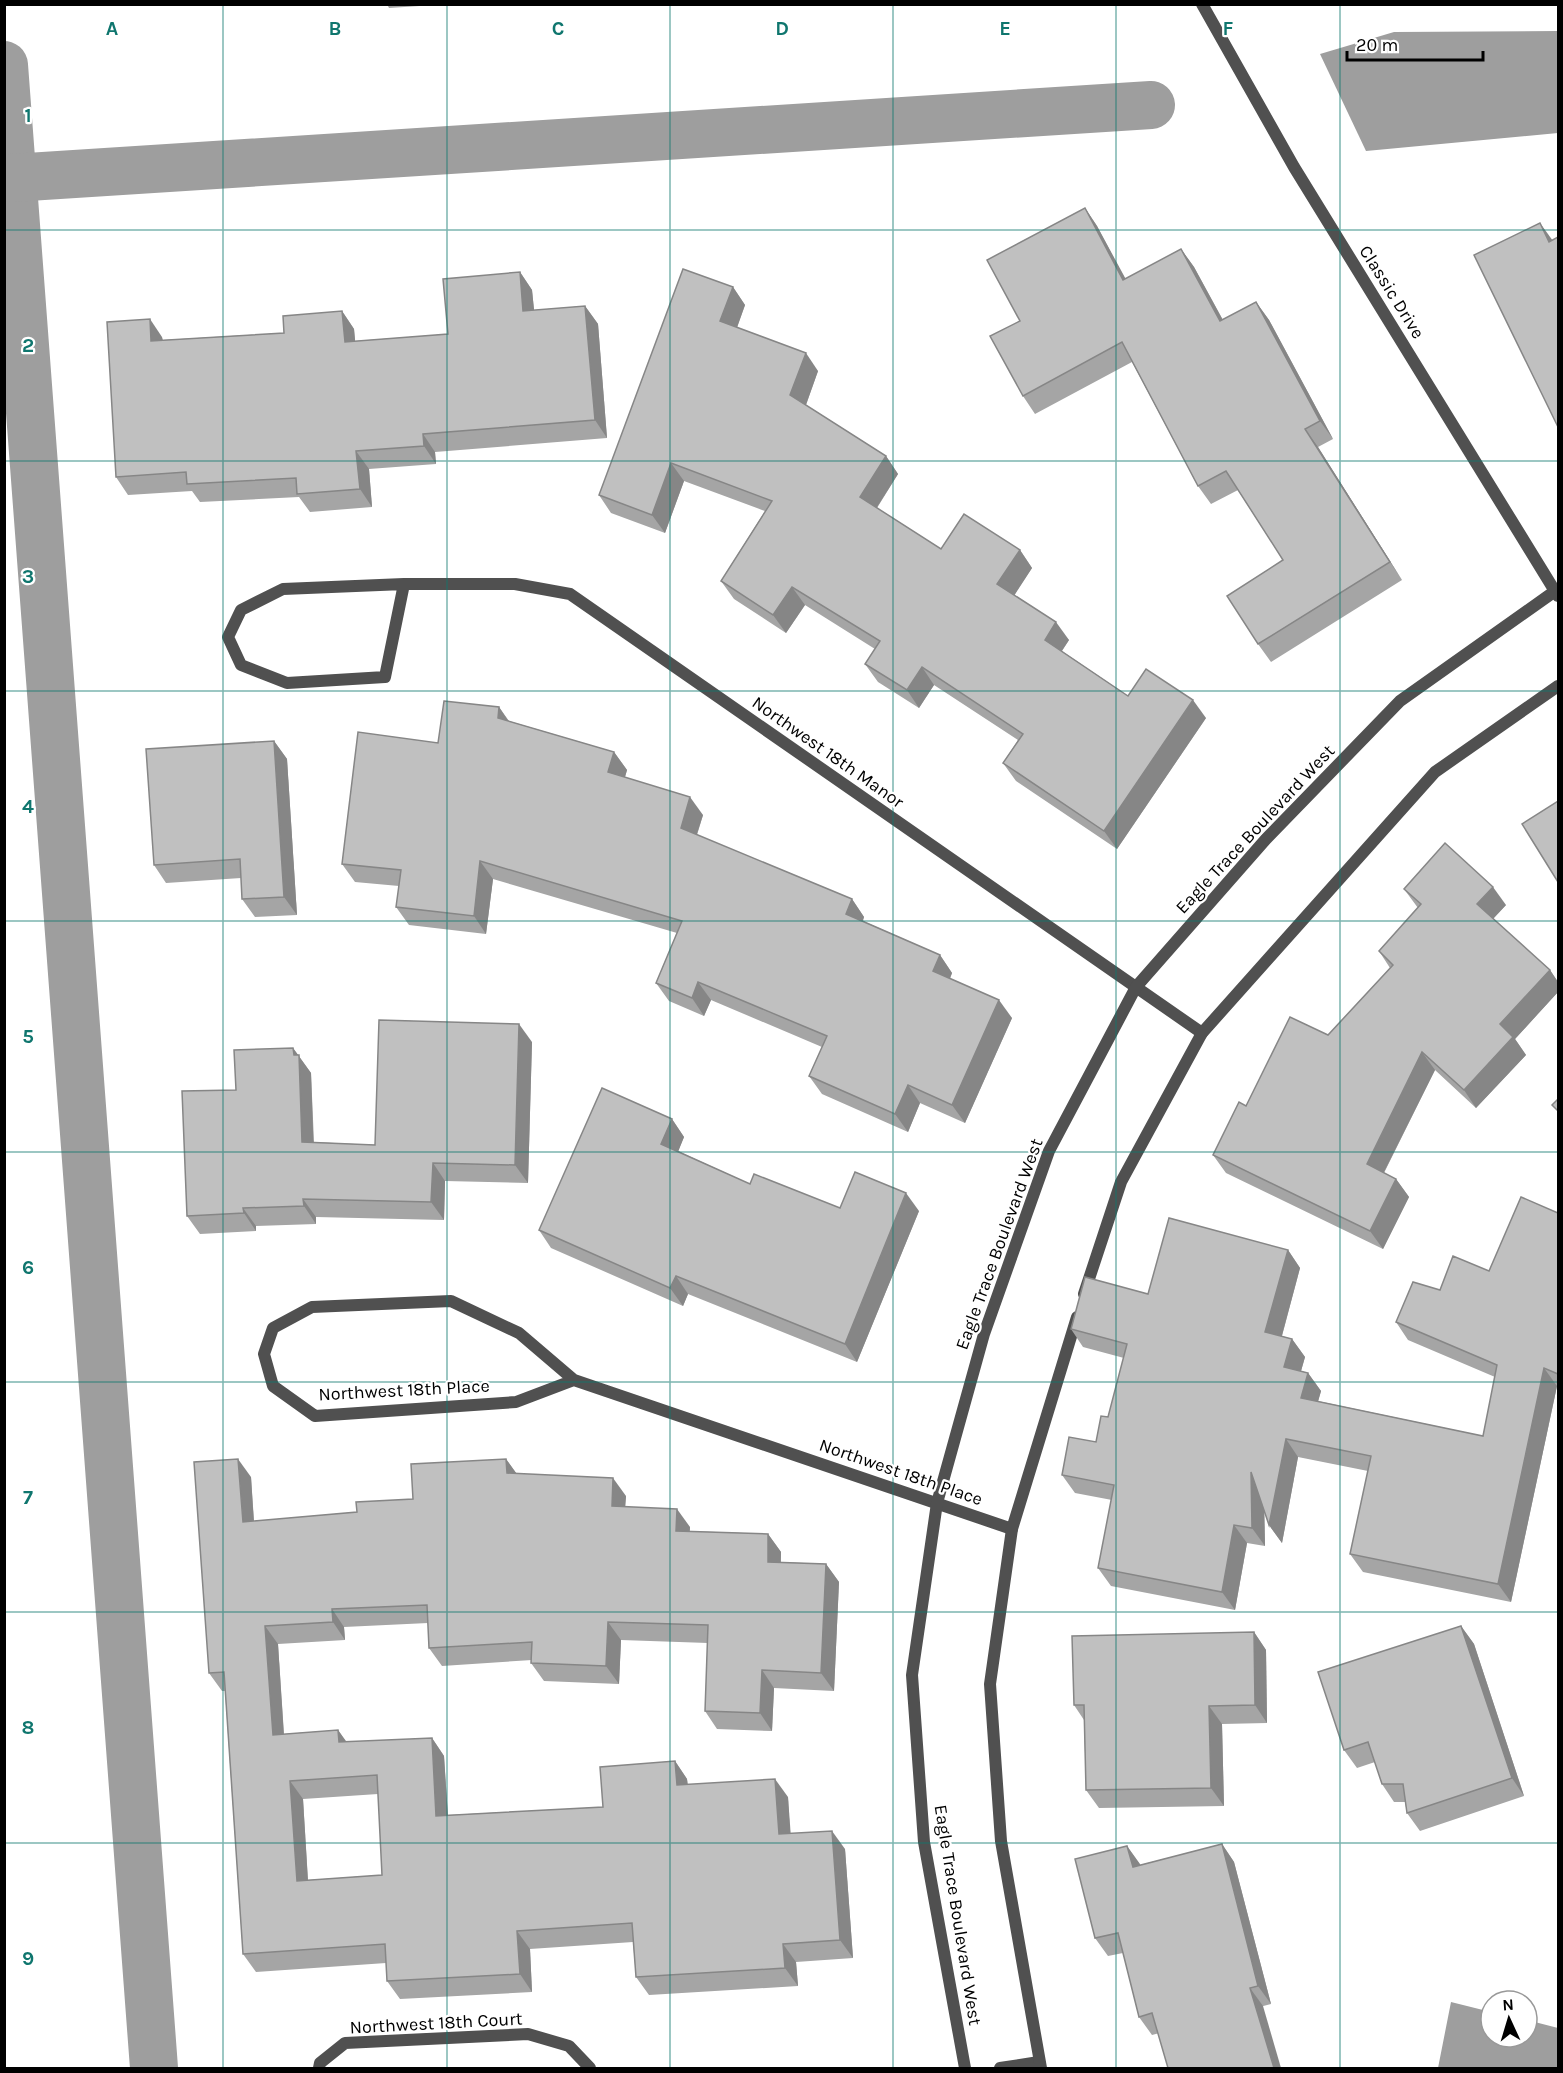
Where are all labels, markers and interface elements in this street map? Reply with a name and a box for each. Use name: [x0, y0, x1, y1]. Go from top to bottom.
text: A: [106, 17, 119, 40]
text: B: [329, 17, 341, 40]
text: C: [552, 17, 564, 40]
text: D: [775, 17, 789, 40]
text: E: [999, 17, 1011, 40]
text: F: [1223, 17, 1234, 40]
scale bar: [1347, 24, 1484, 62]
text: 20 m: [1356, 34, 1398, 56]
text: 1: [24, 104, 32, 127]
street label: Classic Drive: [1355, 241, 1429, 343]
text: 2: [22, 334, 34, 357]
text: 3: [22, 565, 34, 588]
street label: Northwest 18th Manor: [748, 691, 909, 813]
street label: Eagle Trace Boulevard West: [1171, 740, 1339, 918]
text: 4: [22, 795, 34, 818]
text: 5: [22, 1025, 34, 1048]
street label: Eagle Trace Boulevard West: [950, 1135, 1048, 1353]
text: 6: [22, 1256, 34, 1279]
street label: Northwest 18th Place: [318, 1375, 490, 1405]
street label: Northwest 18th Place: [816, 1434, 986, 1510]
text: 7: [23, 1486, 33, 1509]
text: 8: [22, 1716, 34, 1739]
street label: Eagle Trace Boulevard West: [930, 1803, 986, 2027]
text: 9: [22, 1947, 34, 1970]
north arrow: [1479, 1989, 1539, 2049]
text: N: [1502, 1995, 1514, 2014]
street label: Northwest 18th Court: [349, 2007, 523, 2039]

